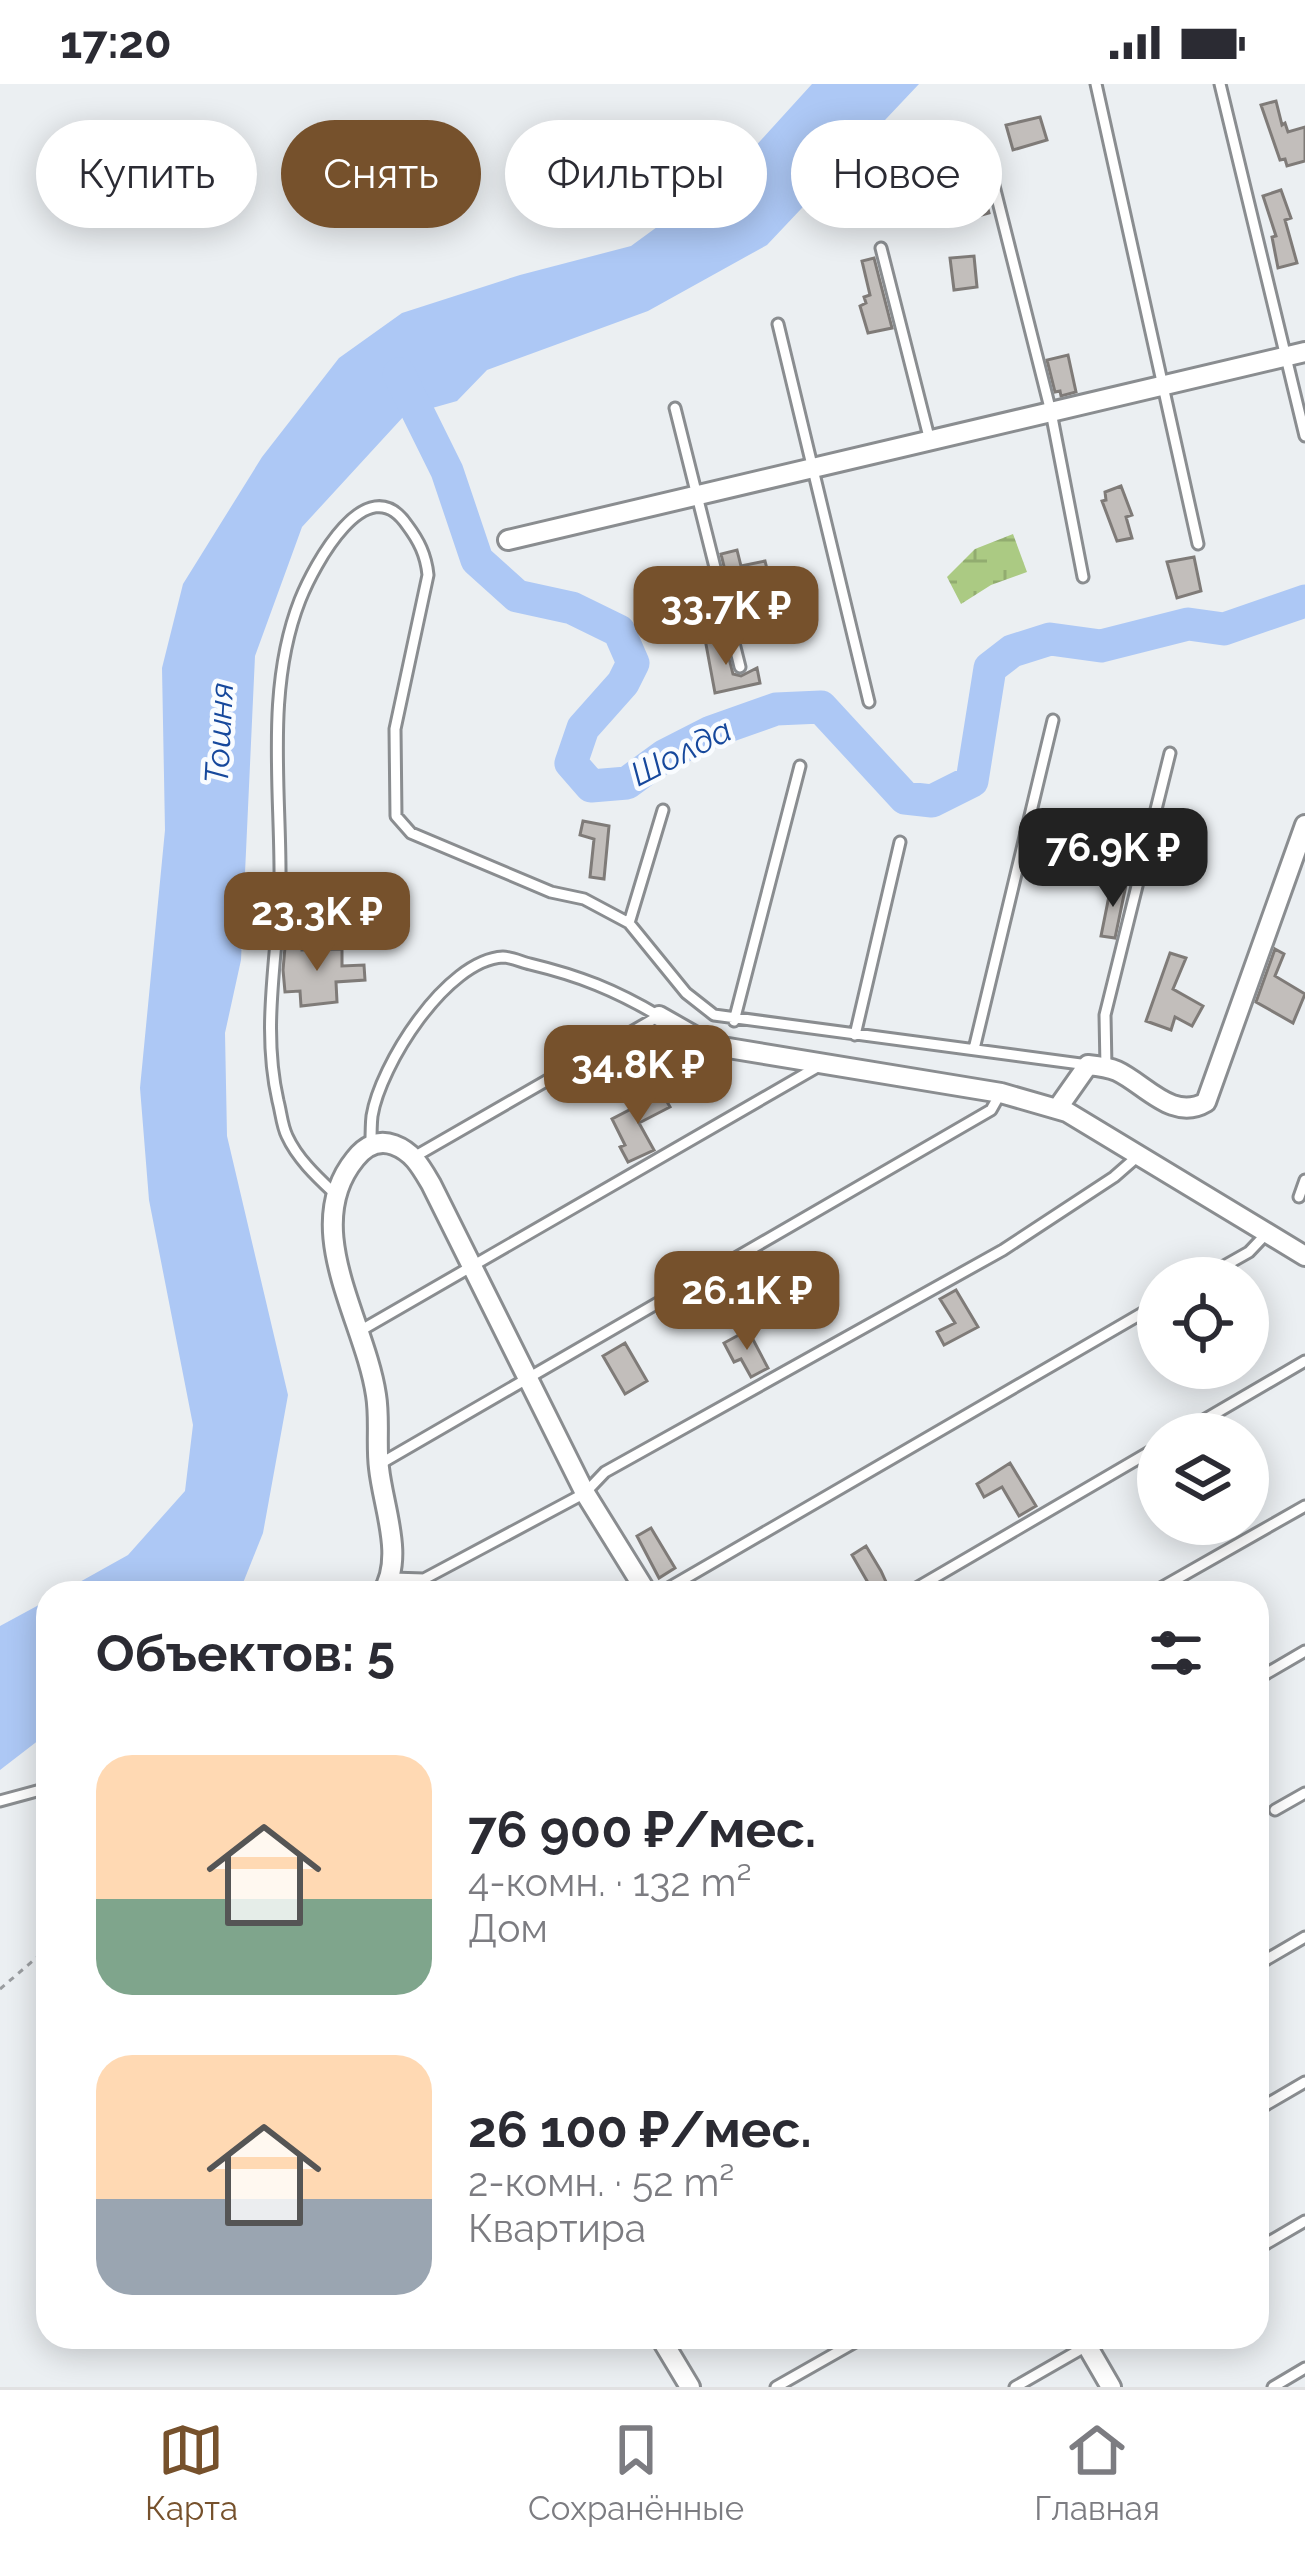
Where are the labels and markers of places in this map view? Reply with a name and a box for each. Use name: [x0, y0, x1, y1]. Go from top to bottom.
pin: 33.7K ₽: [615, 566, 837, 668]
pin: 76.9K ₽: [1002, 808, 1224, 910]
pin: 23.3K ₽: [206, 872, 428, 974]
pin: 34.8K ₽: [527, 1025, 749, 1127]
pin: 26.1K ₽: [636, 1251, 858, 1353]

